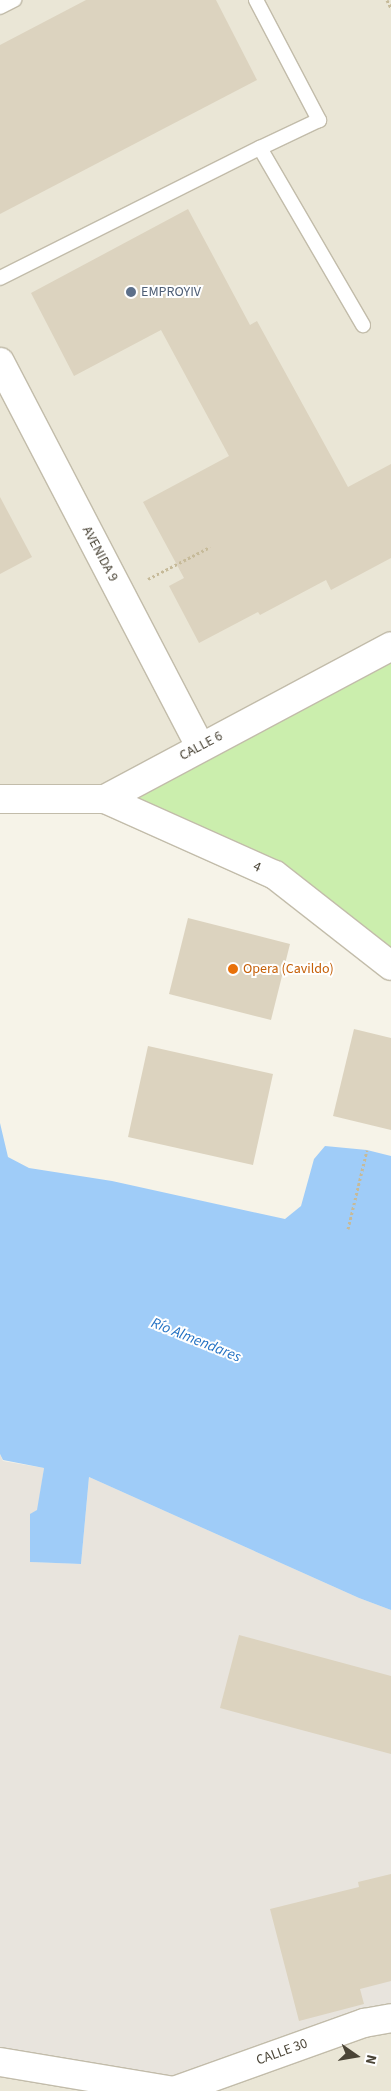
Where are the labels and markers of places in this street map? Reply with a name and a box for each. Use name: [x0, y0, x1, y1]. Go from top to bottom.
place label: EMPROYIV: [141, 284, 201, 300]
marker: EMPROYIV: [125, 286, 137, 298]
place label: Opera (Cavildo): [243, 961, 334, 977]
marker: Opera (Cavildo): [227, 963, 239, 975]

